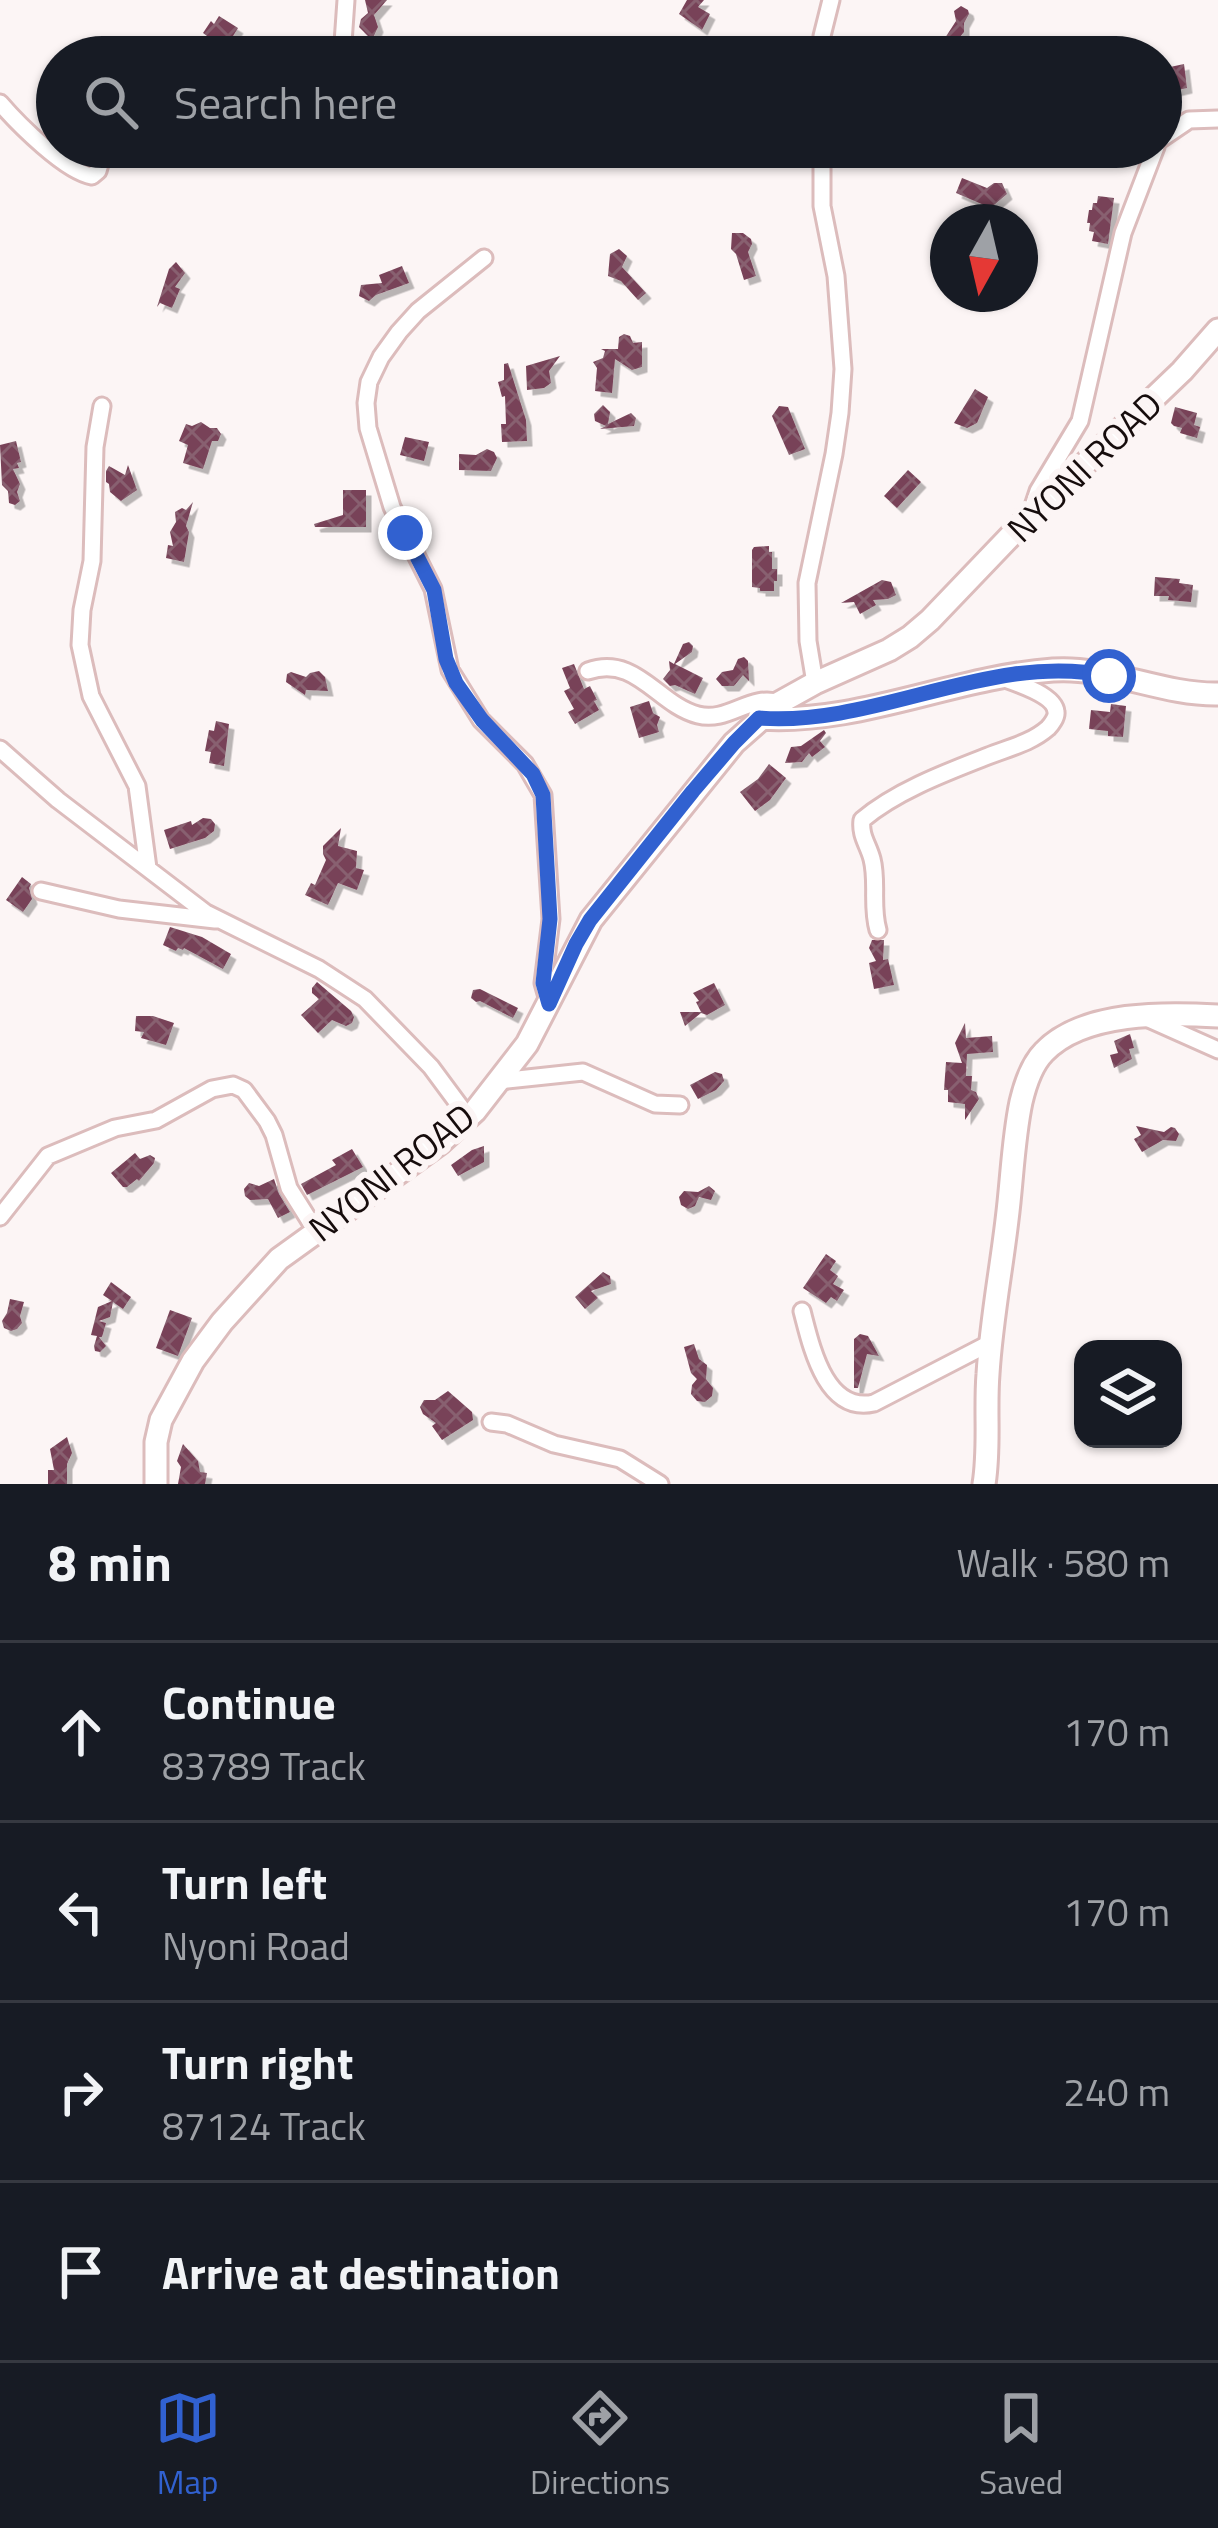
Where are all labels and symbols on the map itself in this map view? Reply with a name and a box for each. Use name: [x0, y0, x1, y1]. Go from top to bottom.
north arrow: [930, 204, 1038, 312]
street label: NYONI ROAD: [994, 378, 1174, 554]
route end: [378, 506, 432, 560]
route start: [1082, 649, 1136, 703]
street label: NYONI ROAD: [296, 1089, 486, 1255]

